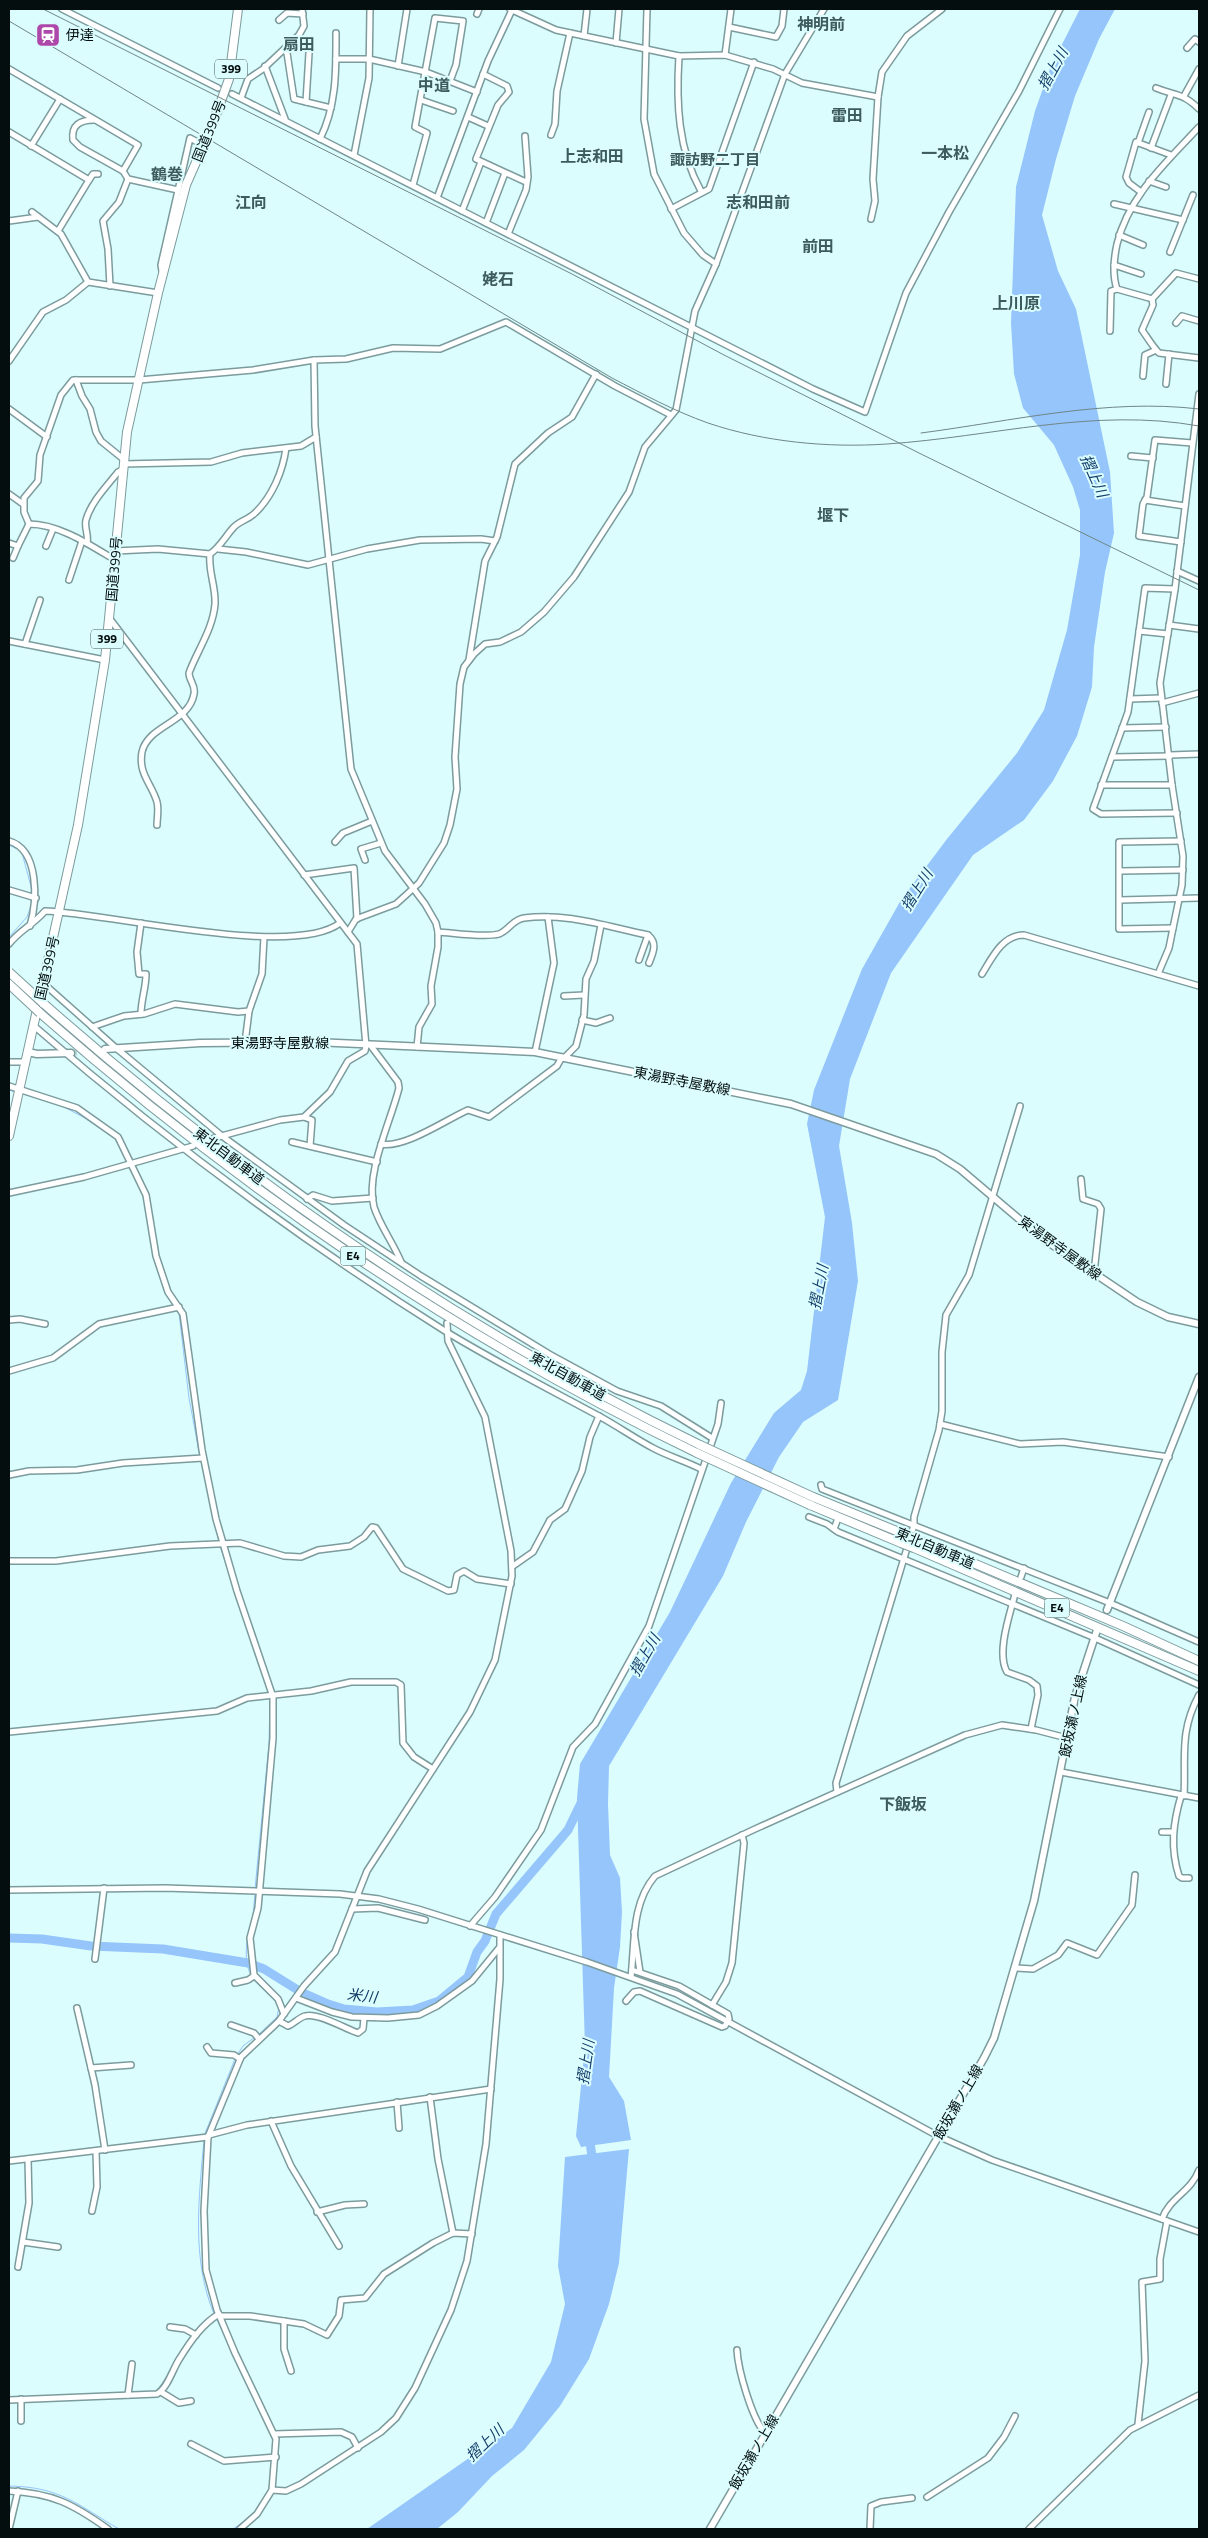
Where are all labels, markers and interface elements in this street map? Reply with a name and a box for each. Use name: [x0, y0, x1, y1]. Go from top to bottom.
district label: 神明前: [797, 12, 845, 36]
station icon: 伊達: [35, 22, 61, 48]
place label: 伊達: [66, 24, 94, 45]
district label: 扇田: [283, 32, 315, 56]
water label: 摺上川: [1032, 42, 1074, 94]
road number: 399: [215, 60, 247, 78]
district label: 中道: [418, 73, 450, 97]
street label: 国道399号: [187, 96, 231, 165]
district label: 雷田: [831, 103, 863, 127]
district label: 一本松: [921, 141, 969, 165]
district label: 上志和田: [560, 144, 624, 168]
district label: 諏訪野二丁目: [670, 148, 760, 171]
district label: 鶴巻: [151, 162, 183, 186]
district label: 江向: [235, 190, 267, 214]
district label: 志和田前: [726, 190, 790, 214]
district label: 前田: [802, 234, 834, 258]
district label: 姥石: [482, 267, 514, 291]
district label: 上川原: [992, 291, 1040, 315]
water label: 摺上川: [1075, 451, 1115, 503]
district label: 堰下: [817, 503, 849, 527]
street label: 国道399号: [100, 535, 127, 603]
road number: 399: [91, 630, 123, 648]
water label: 摺上川: [895, 863, 939, 915]
street label: 国道399号: [29, 934, 64, 1002]
street label: 東湯野寺屋敷線: [231, 1032, 329, 1053]
street label: 東湯野寺屋敷線: [632, 1061, 732, 1100]
street label: 東北自動車道: [189, 1122, 269, 1189]
street label: 東湯野寺屋敷線: [1014, 1210, 1106, 1285]
road number: E4: [340, 1246, 366, 1266]
water label: 摺上川: [803, 1261, 834, 1311]
street label: 東北自動車道: [526, 1346, 610, 1405]
street label: 東北自動車道: [892, 1521, 978, 1574]
road number: E4: [1044, 1599, 1070, 1618]
water label: 摺上川: [623, 1628, 667, 1680]
street label: 飯坂瀬ノ上線: [1054, 1673, 1092, 1759]
district label: 下飯坂: [879, 1792, 927, 1816]
water label: 米川: [346, 1982, 380, 2009]
water label: 摺上川: [571, 2036, 600, 2086]
street label: 飯坂瀬ノ上線: [927, 2060, 988, 2143]
street label: 飯坂瀬ノ上線: [723, 2410, 784, 2493]
water label: 摺上川: [460, 2418, 510, 2466]

